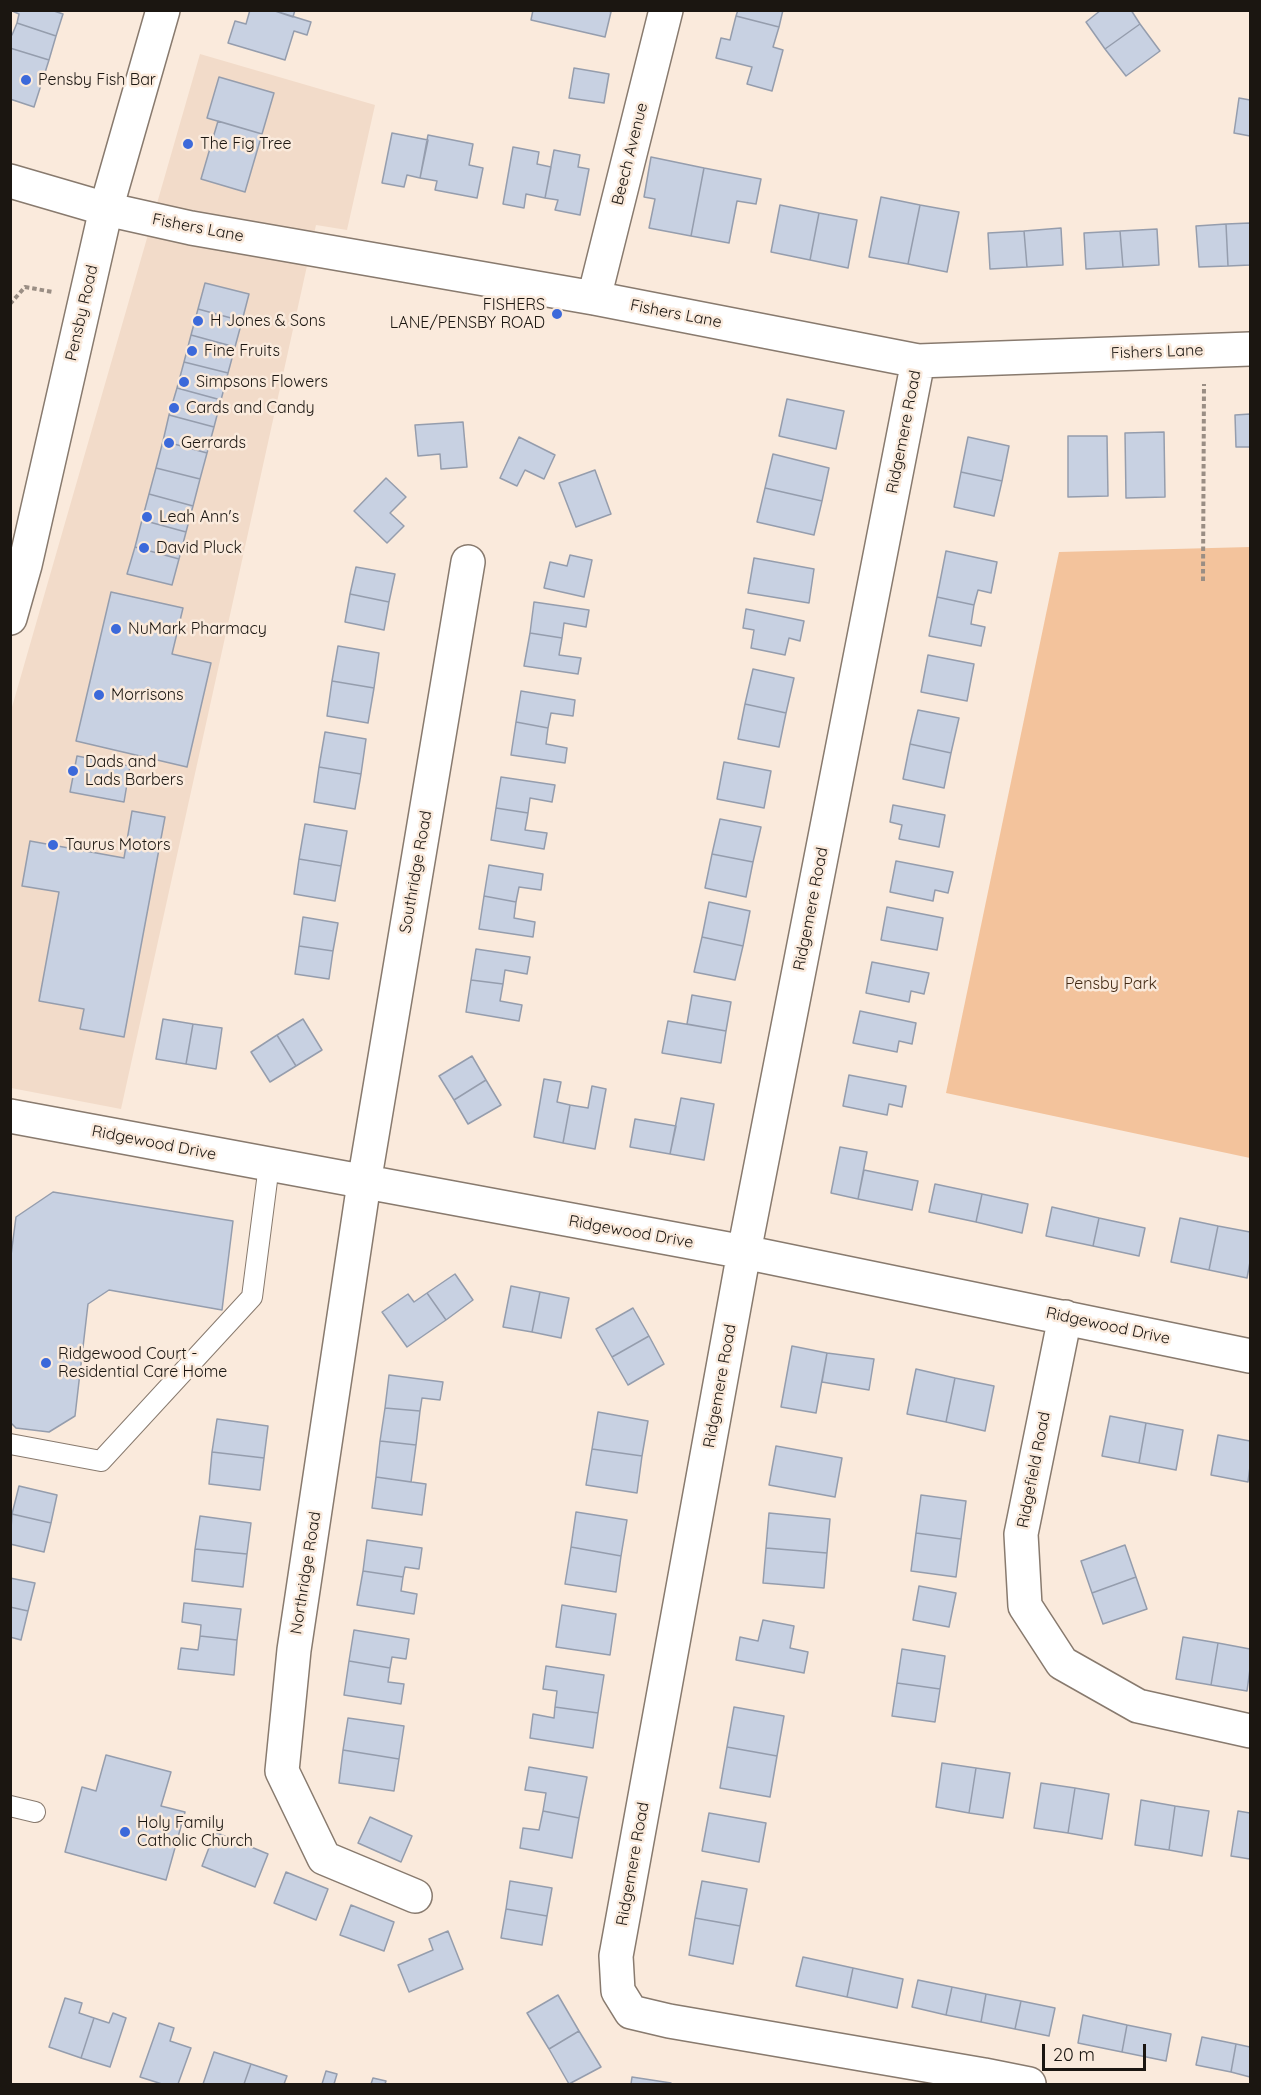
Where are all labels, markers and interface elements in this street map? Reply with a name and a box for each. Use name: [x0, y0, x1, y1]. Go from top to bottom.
place label: Pensby Fish Bar: [38, 70, 156, 90]
marker: Pensby Fish Bar: [19, 73, 33, 87]
street label: Beech Avenue: [608, 101, 652, 207]
place label: The Fig Tree: [200, 134, 292, 154]
marker: The Fig Tree: [181, 137, 195, 151]
street label: Fishers Lane: [151, 210, 245, 246]
street label: Pensby Road: [62, 263, 102, 363]
place label: FISHERS LANE/PENSBY ROAD: [390, 295, 545, 333]
street label: Fishers Lane: [629, 296, 723, 332]
marker: FISHERS LANE/PENSBY ROAD: [550, 307, 564, 321]
place label: H Jones & Sons: [210, 311, 326, 331]
marker: H Jones & Sons: [191, 314, 205, 328]
place label: Fine Fruits: [204, 341, 280, 361]
street label: Fishers Lane: [1110, 341, 1204, 363]
marker: Fine Fruits: [185, 344, 199, 358]
street label: Ridgemere Road: [883, 369, 925, 495]
place label: Simpsons Flowers: [196, 372, 328, 392]
marker: Simpsons Flowers: [177, 375, 191, 389]
place label: Cards and Candy: [186, 398, 315, 418]
marker: Cards and Candy: [167, 401, 181, 415]
place label: Gerrards: [181, 433, 246, 453]
marker: Gerrards: [162, 436, 176, 450]
place label: Leah Ann's: [159, 507, 239, 527]
marker: Leah Ann's: [140, 510, 154, 524]
place label: David Pluck: [156, 538, 242, 558]
marker: David Pluck: [137, 541, 151, 555]
place label: NuMark Pharmacy: [128, 619, 267, 639]
marker: NuMark Pharmacy: [109, 622, 123, 636]
place label: Morrisons: [111, 685, 184, 705]
marker: Morrisons: [92, 688, 106, 702]
place label: Dads and Lads Barbers: [85, 752, 183, 790]
marker: Dads and Lads Barbers: [66, 764, 80, 778]
street label: Southridge Road: [396, 809, 436, 935]
place label: Taurus Motors: [65, 835, 170, 855]
marker: Taurus Motors: [46, 838, 60, 852]
street label: Ridgemere Road: [790, 846, 832, 972]
park label: Pensby Park: [1065, 974, 1157, 994]
street label: Ridgewood Drive: [90, 1122, 218, 1164]
street label: Ridgewood Drive: [567, 1212, 695, 1252]
street label: Ridgewood Drive: [1044, 1303, 1172, 1349]
street label: Ridgemere Road: [700, 1323, 740, 1449]
place label: Ridgewood Court - Residential Care Home: [58, 1344, 227, 1382]
marker: Ridgewood Court - Residential Care Home: [39, 1356, 53, 1370]
street label: Ridgefield Road: [1013, 1410, 1055, 1530]
street label: Northridge Road: [287, 1510, 325, 1636]
street label: Ridgemere Road: [613, 1801, 653, 1927]
place label: Holy Family Catholic Church: [137, 1813, 253, 1851]
marker: Holy Family Catholic Church: [118, 1825, 132, 1839]
scale bar: [1045, 2032, 1148, 2070]
text: 20 m: [1053, 2043, 1095, 2066]

